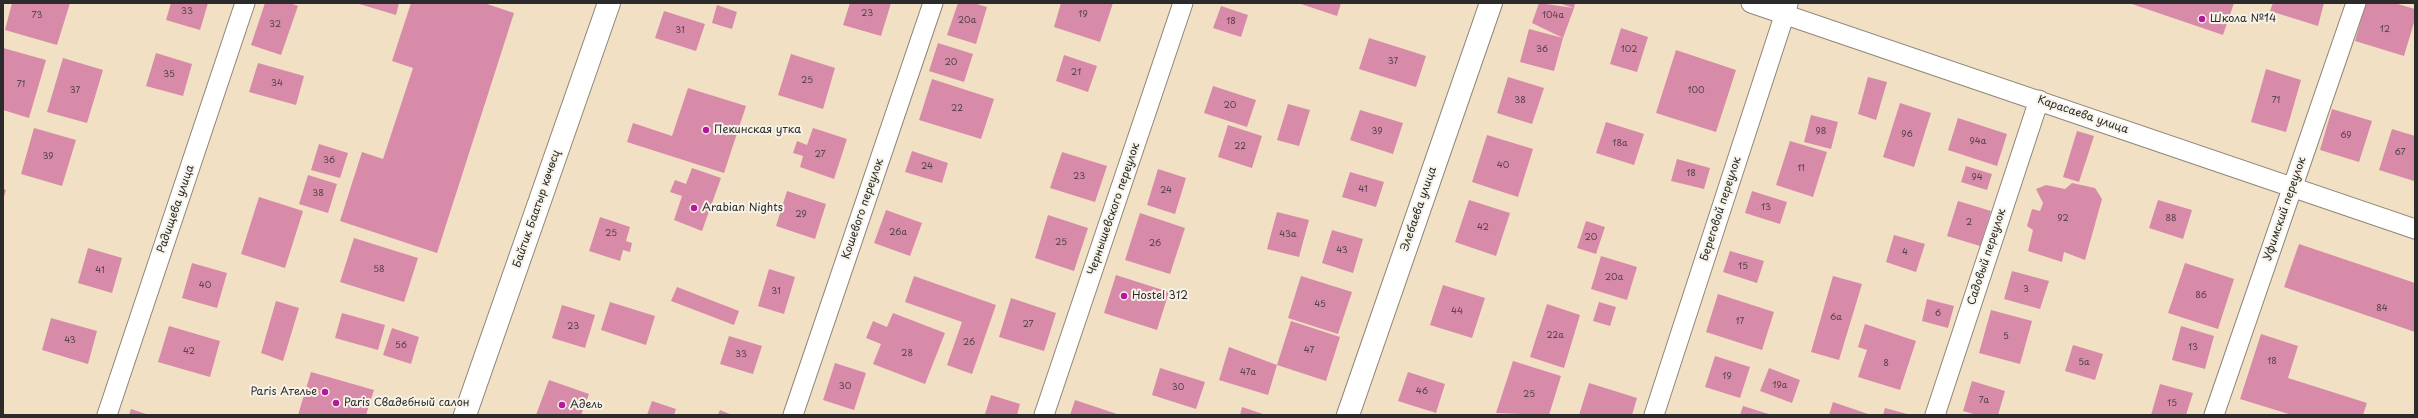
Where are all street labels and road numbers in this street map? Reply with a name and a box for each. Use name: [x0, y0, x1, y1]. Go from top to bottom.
street label: Карасаева улица: [2036, 93, 2130, 137]
street label: Чернышевского переулок: [1085, 141, 1143, 277]
street label: Байтик Баатыр көчөсү: [511, 149, 563, 269]
street label: Береговой переулок: [1698, 155, 1744, 263]
street label: Уфимский переулок: [2261, 156, 2309, 262]
street label: Кошевого переулок: [840, 157, 886, 261]
street label: Радищева улица: [155, 163, 197, 255]
street label: Элебаева улица: [1398, 165, 1440, 253]
street label: Садовый переулок: [1965, 207, 2009, 307]

